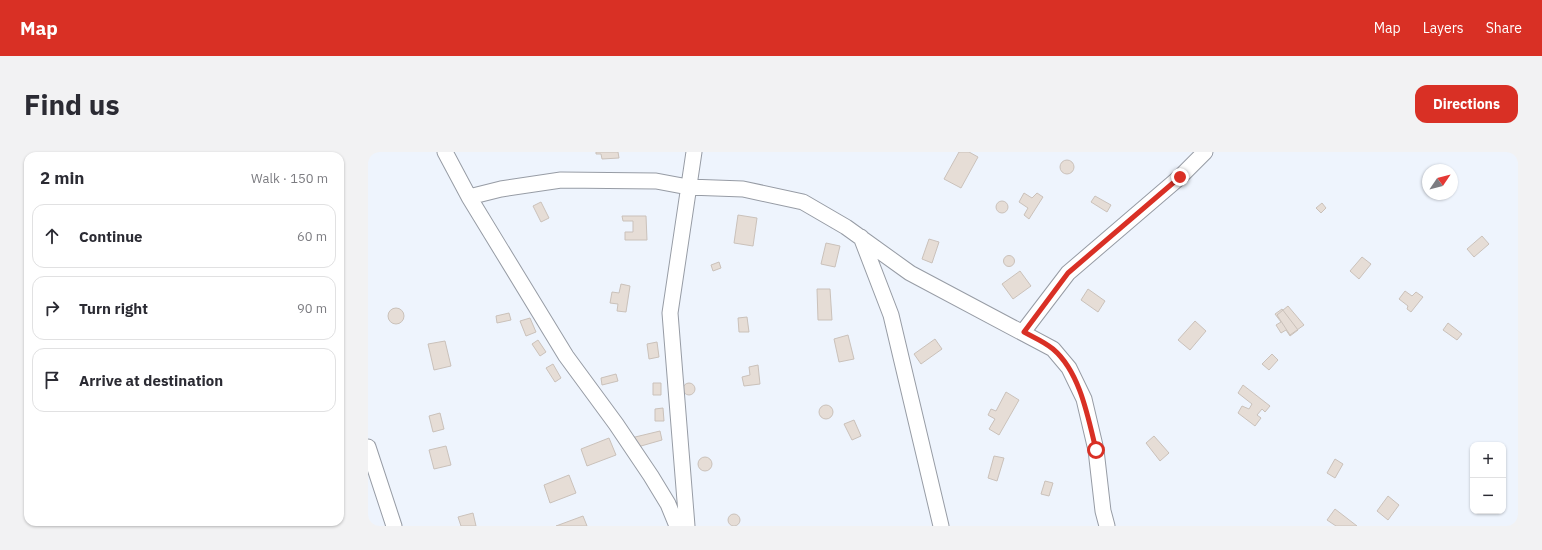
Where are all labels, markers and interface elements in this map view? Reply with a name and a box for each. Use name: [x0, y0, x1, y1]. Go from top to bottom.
text: Map: [20, 16, 58, 40]
text: Map: [1374, 19, 1401, 37]
text: Layers: [1423, 19, 1464, 37]
text: Share: [1486, 19, 1522, 37]
button: Directions: [1415, 85, 1518, 123]
text: Find us: [24, 86, 120, 123]
north arrow: [1422, 164, 1458, 200]
text: 2 min: [40, 167, 84, 189]
route end: [1171, 168, 1189, 186]
text: Walk · 150 m: [251, 170, 328, 187]
icon: ahead: [41, 225, 63, 247]
text: Continue: [79, 227, 143, 246]
text: 60 m: [297, 228, 327, 245]
icon: right: [41, 297, 63, 319]
text: Turn right: [79, 299, 148, 318]
text: 90 m: [297, 300, 327, 317]
icon: arrive: [41, 369, 63, 391]
text: Arrive at destination: [79, 371, 223, 390]
route start: [1087, 441, 1105, 459]
map controls: [1470, 442, 1506, 514]
button: +: [1470, 442, 1506, 478]
button: −: [1470, 478, 1506, 514]

